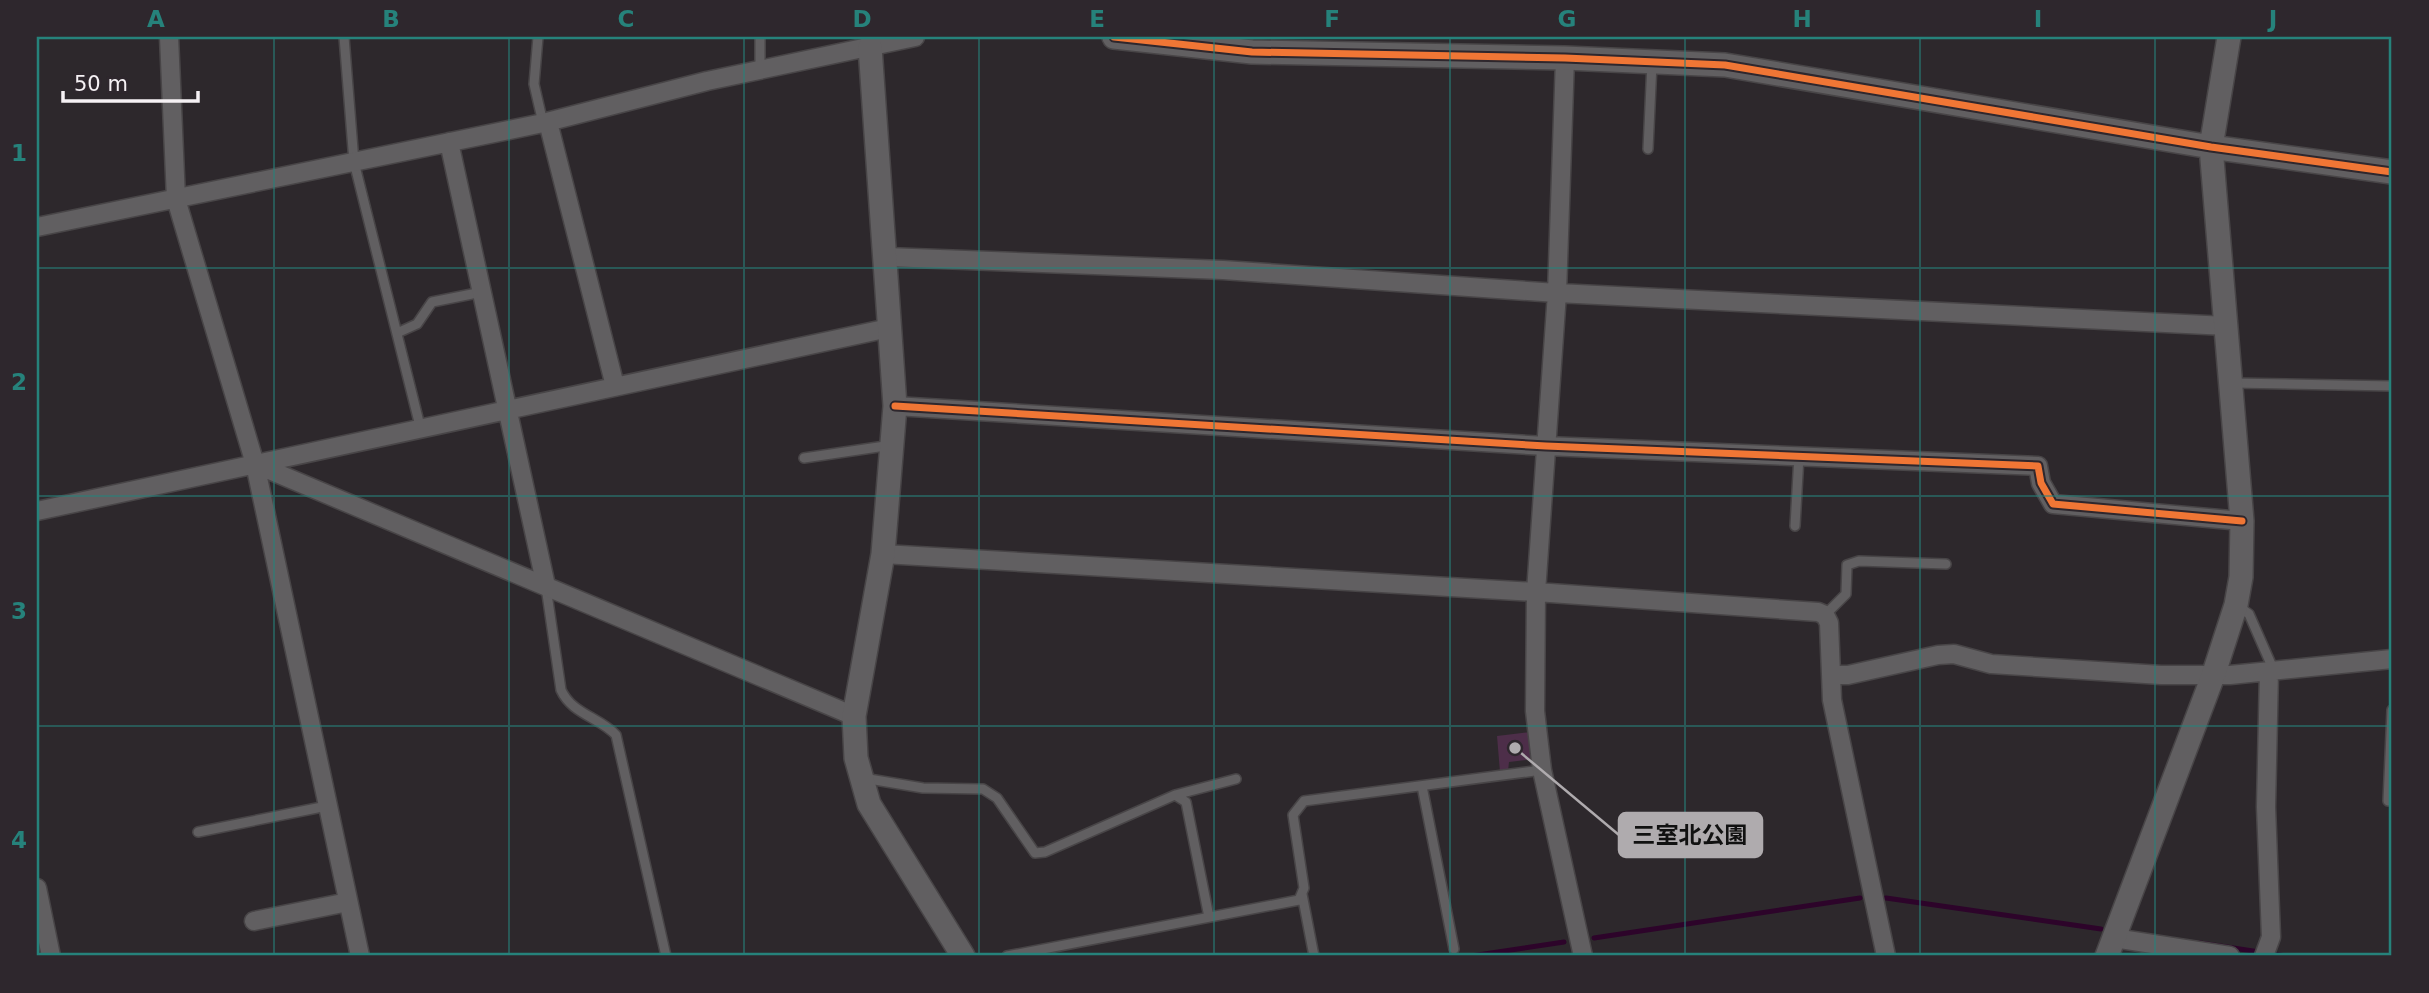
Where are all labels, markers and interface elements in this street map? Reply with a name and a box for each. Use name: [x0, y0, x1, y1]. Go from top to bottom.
text: A: [147, 6, 165, 32]
text: B: [382, 6, 400, 32]
text: C: [618, 6, 634, 32]
text: D: [852, 6, 872, 32]
text: E: [1089, 6, 1105, 32]
text: F: [1324, 6, 1340, 32]
text: G: [1558, 6, 1576, 32]
text: H: [1792, 6, 1812, 32]
text: I: [2034, 6, 2042, 32]
text: J: [2267, 6, 2277, 32]
scale bar: [63, 60, 198, 104]
text: 50 m: [74, 72, 128, 96]
text: 1: [11, 140, 27, 166]
text: 2: [11, 369, 27, 395]
text: 3: [11, 598, 27, 624]
callout: 三室北公園: [1619, 813, 1762, 857]
text: 三室北公園: [1633, 822, 1748, 848]
text: 4: [11, 827, 27, 853]

